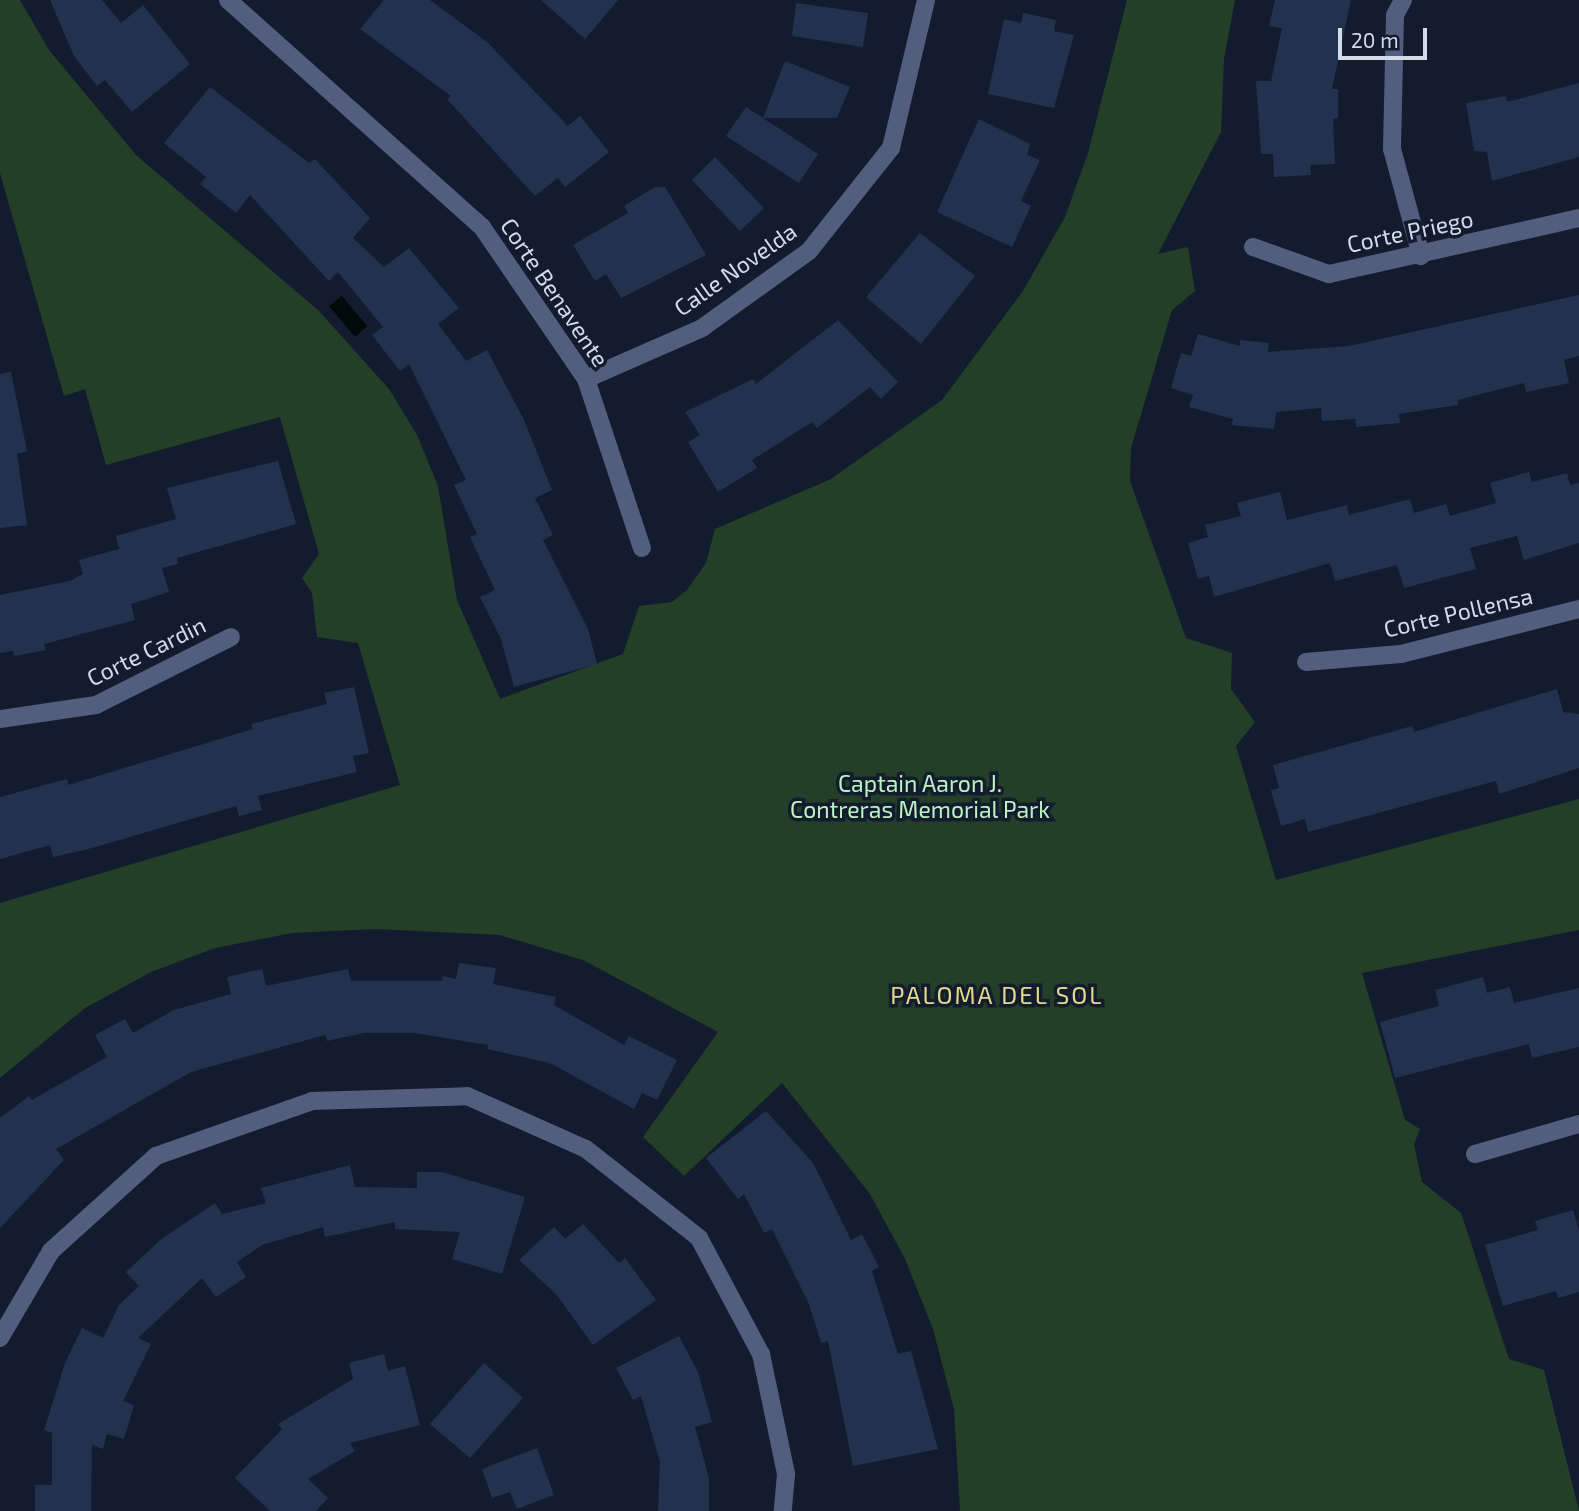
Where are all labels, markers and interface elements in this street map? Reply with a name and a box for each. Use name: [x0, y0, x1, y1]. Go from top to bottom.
scale bar: [1341, 14, 1430, 58]
text: 20 m: [1351, 27, 1399, 52]
street label: Corte Priego: [1344, 204, 1476, 258]
street label: Corte Benavente: [495, 213, 615, 371]
street label: Calle Novelda: [668, 217, 802, 321]
street label: Corte Pollensa: [1381, 581, 1535, 643]
street label: Corte Cardin: [82, 610, 210, 692]
park label: Captain Aaron J. Contreras Memorial Park: [790, 769, 1050, 823]
district label: PALOMA DEL SOL: [892, 981, 1102, 1009]

